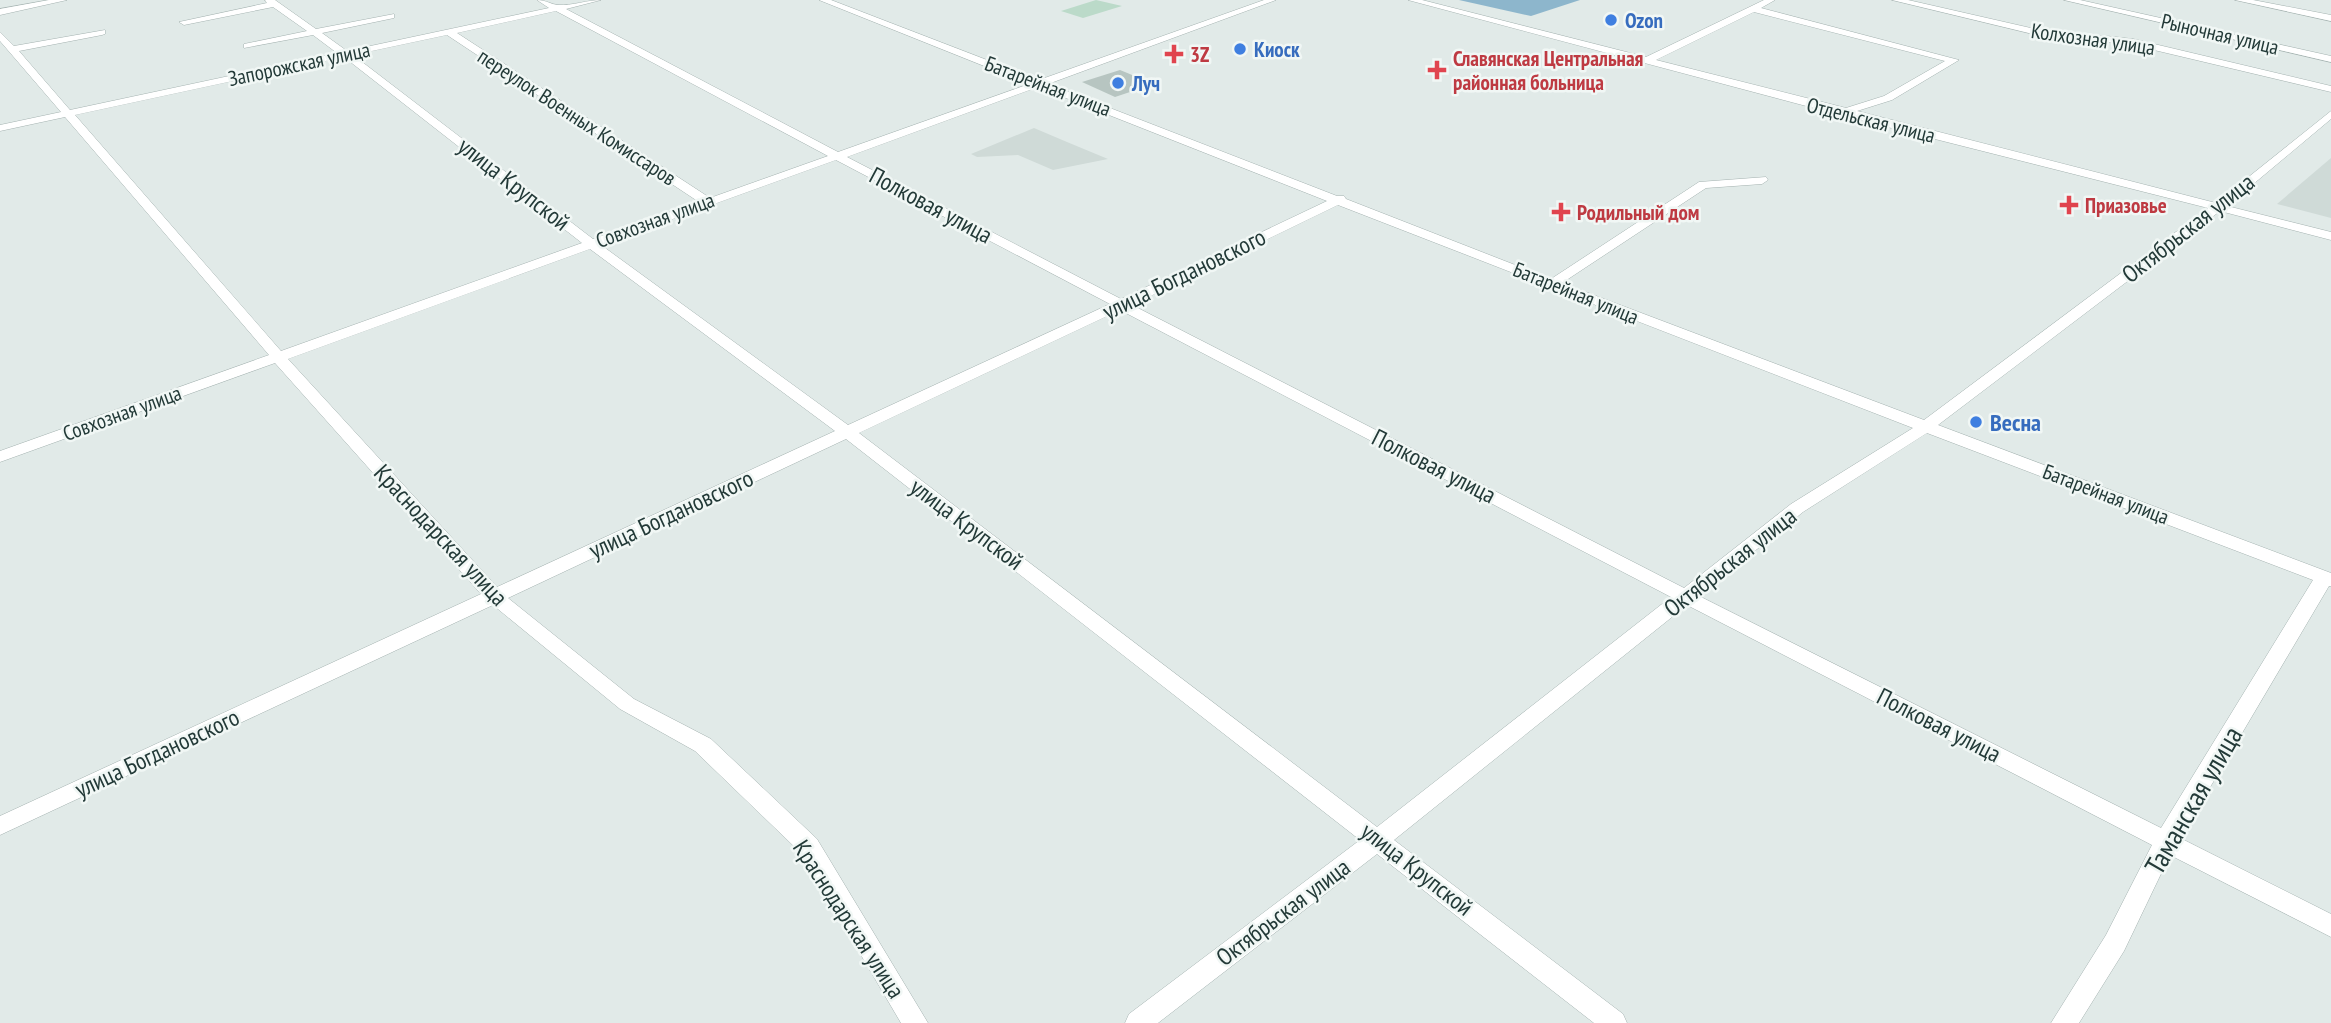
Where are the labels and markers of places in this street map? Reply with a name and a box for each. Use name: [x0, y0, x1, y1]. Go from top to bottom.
place label: Ozon: [1625, 7, 1663, 34]
marker: Ozon: [1603, 12, 1619, 28]
place label: Киоск: [1254, 36, 1300, 63]
place label: 3Z: [1190, 41, 1209, 68]
marker: Киоск: [1232, 41, 1248, 57]
marker: 3Z: [1164, 44, 1184, 64]
place label: Славянская Центральная районная больница: [1453, 45, 1643, 96]
marker: Славянская Центральная районная больница: [1427, 60, 1447, 80]
place label: Луч: [1131, 70, 1160, 97]
marker: Луч: [1110, 75, 1126, 91]
place label: Приазовье: [2085, 192, 2167, 219]
marker: Приазовье: [2059, 195, 2079, 215]
place label: Родильный дом: [1577, 199, 1699, 226]
marker: Родильный дом: [1551, 202, 1571, 222]
place label: Весна: [1990, 407, 2041, 438]
marker: Весна: [1968, 414, 1984, 430]

